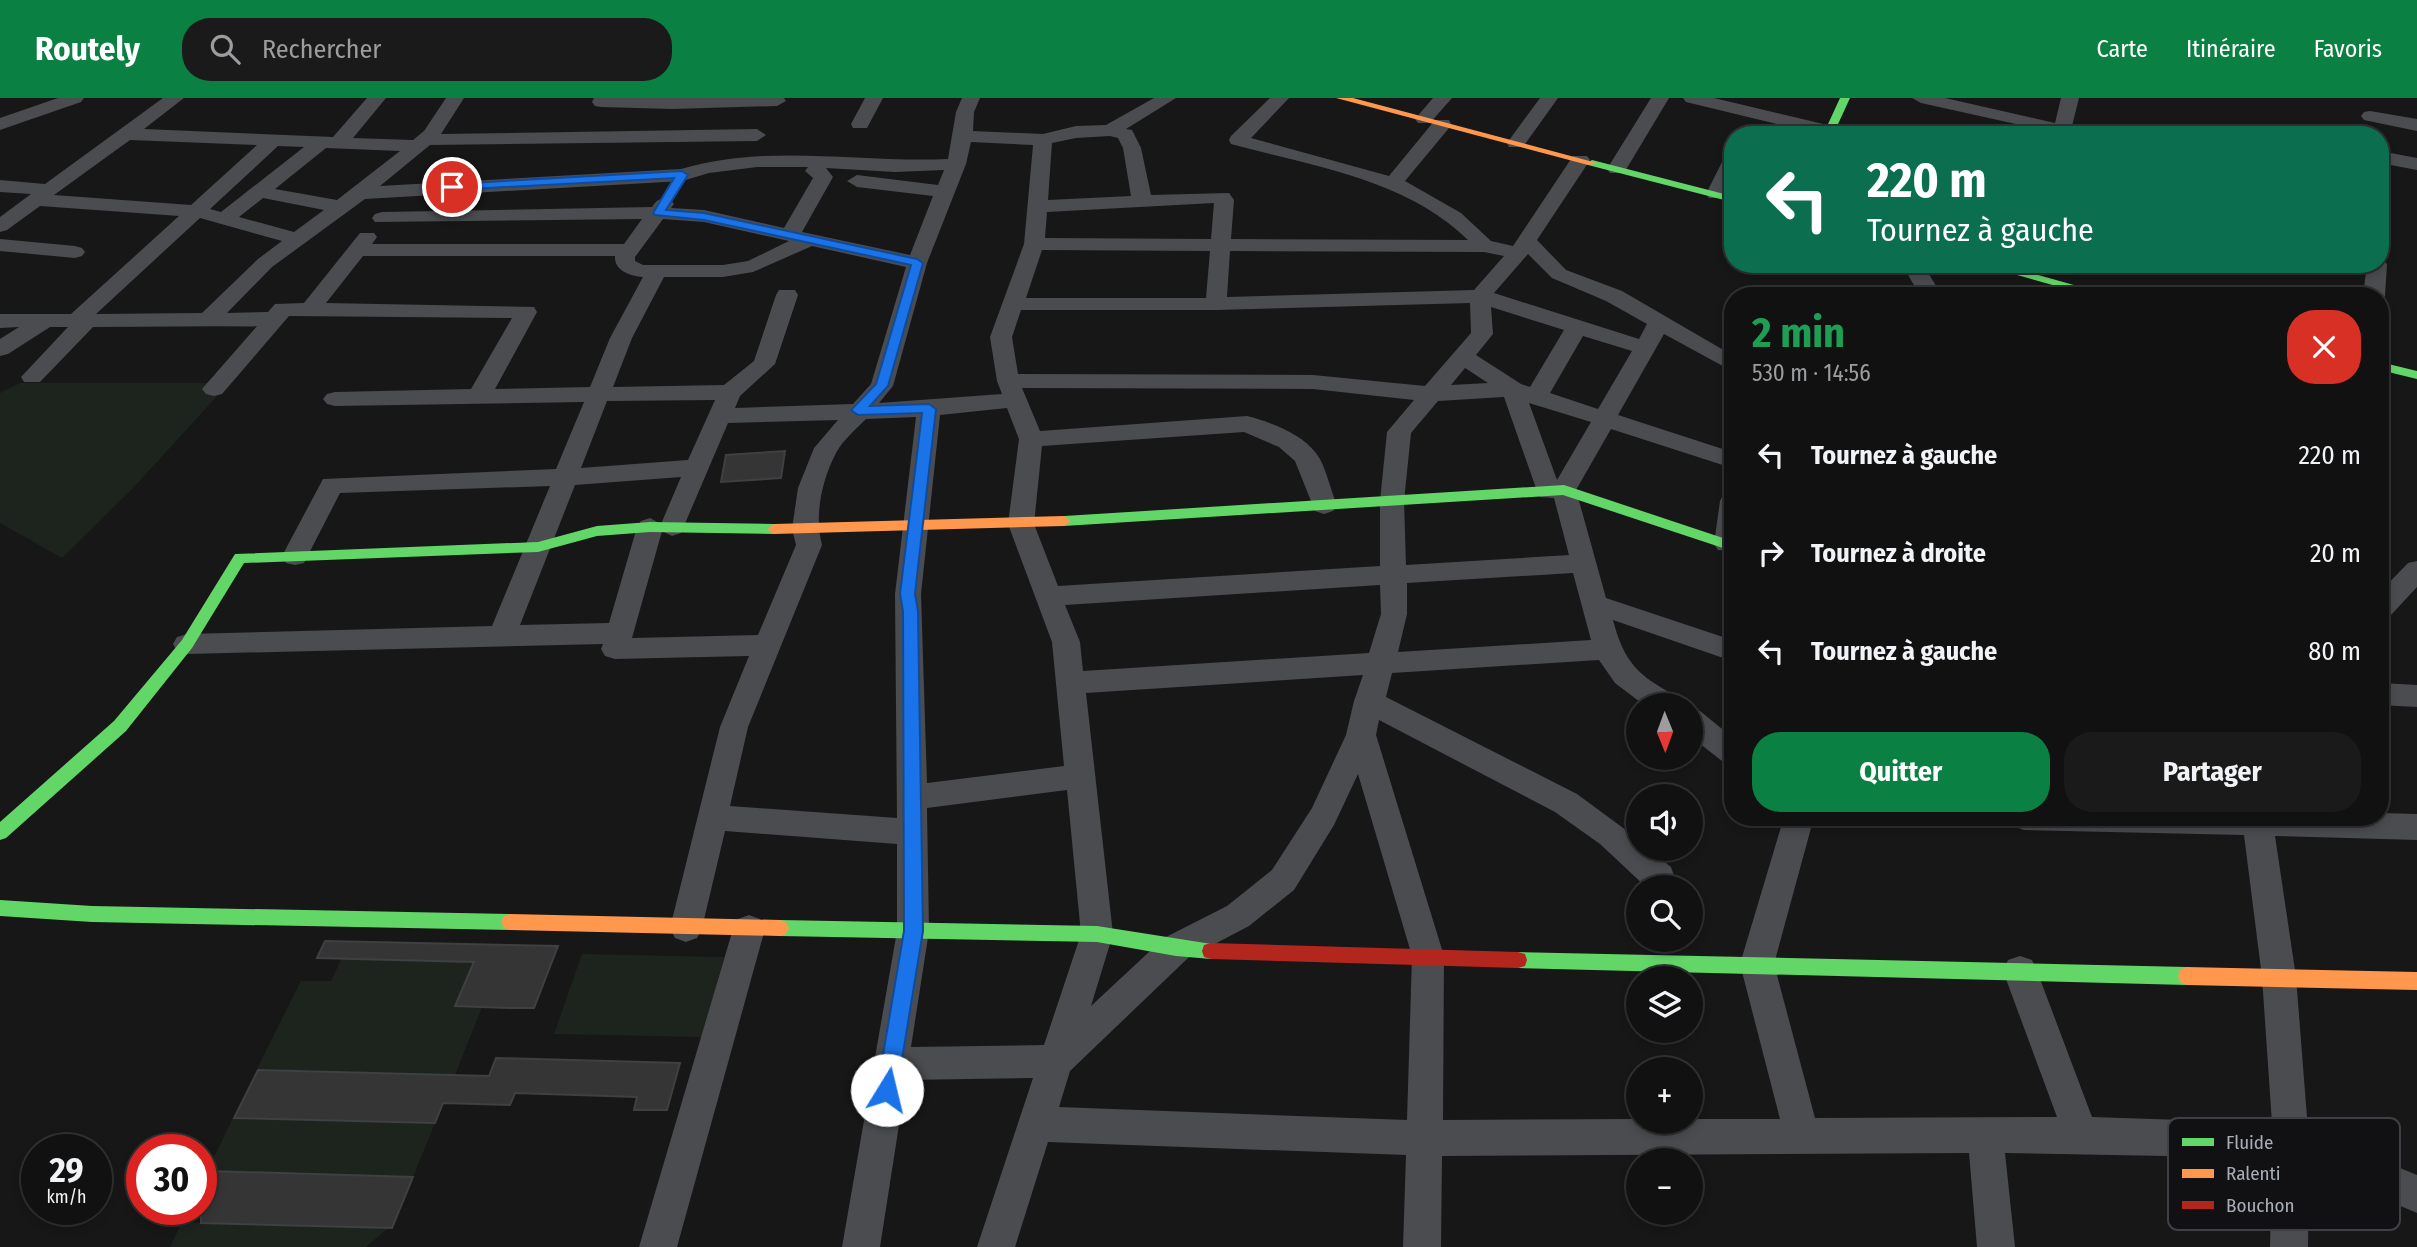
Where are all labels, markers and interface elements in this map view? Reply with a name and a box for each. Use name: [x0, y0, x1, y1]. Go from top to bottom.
search box: [182, 18, 672, 81]
text: Routely: [35, 29, 140, 69]
icon: search: [206, 30, 244, 68]
text: Rechercher: [262, 34, 381, 65]
text: Carte: [2097, 35, 2148, 63]
text: Itinéraire: [2186, 35, 2276, 63]
text: Favoris: [2314, 35, 2382, 63]
text: 220 m: [1867, 151, 1987, 210]
icon: left: [1752, 154, 1843, 245]
pin: [422, 157, 482, 217]
icon: arrive: [433, 168, 471, 206]
text: Tournez à gauche: [1867, 211, 2094, 249]
text: 2 min: [1752, 308, 1845, 358]
button: close: [2287, 310, 2361, 384]
text: 530 m · 14:56: [1752, 359, 1871, 387]
icon: left: [1752, 436, 1790, 474]
text: Tournez à gauche: [1811, 440, 1997, 471]
text: 220 m: [2298, 440, 2361, 471]
icon: right: [1752, 534, 1790, 572]
text: Tournez à droite: [1811, 538, 1986, 569]
text: 20 m: [2310, 538, 2361, 569]
icon: left: [1752, 632, 1790, 670]
text: Tournez à gauche: [1811, 636, 1997, 667]
text: 80 m: [2308, 636, 2361, 667]
north arrow: [1626, 693, 1703, 770]
map controls: [1626, 693, 1703, 1225]
button: Quitter: [1752, 732, 2050, 812]
button: Partager: [2064, 732, 2361, 812]
button: sound: [1626, 784, 1703, 861]
button: search: [1626, 875, 1703, 952]
button: layers: [1626, 966, 1703, 1043]
position arrow: [850, 1053, 924, 1127]
button: +: [1626, 1057, 1703, 1134]
legend: [2168, 1118, 2400, 1230]
text: Fluide: [2226, 1131, 2273, 1154]
speed limit sign: 30: [126, 1134, 217, 1225]
button: −: [1626, 1148, 1703, 1225]
text: 29: [49, 1149, 84, 1191]
text: Ralenti: [2226, 1162, 2281, 1185]
text: km/h: [46, 1186, 87, 1208]
text: Bouchon: [2226, 1194, 2294, 1217]

